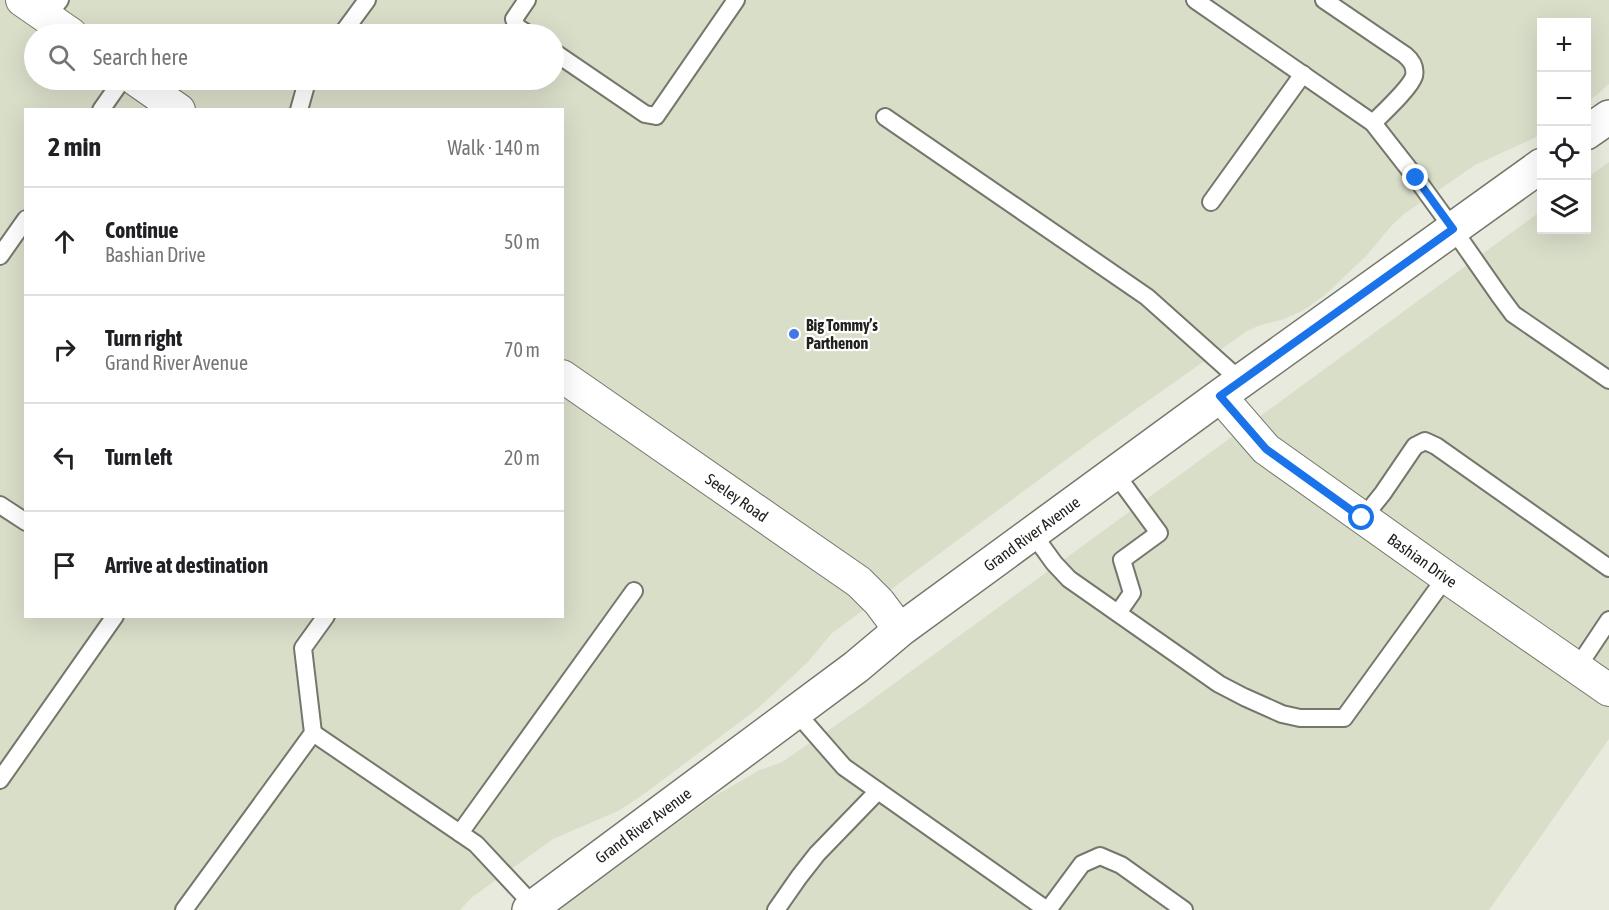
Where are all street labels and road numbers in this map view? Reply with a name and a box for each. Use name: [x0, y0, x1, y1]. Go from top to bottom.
street label: Seeley Road: [702, 470, 772, 525]
street label: Grand River Avenue: [980, 493, 1083, 575]
street label: Bashian Drive: [1384, 529, 1460, 591]
street label: Grand River Avenue: [592, 784, 694, 867]

